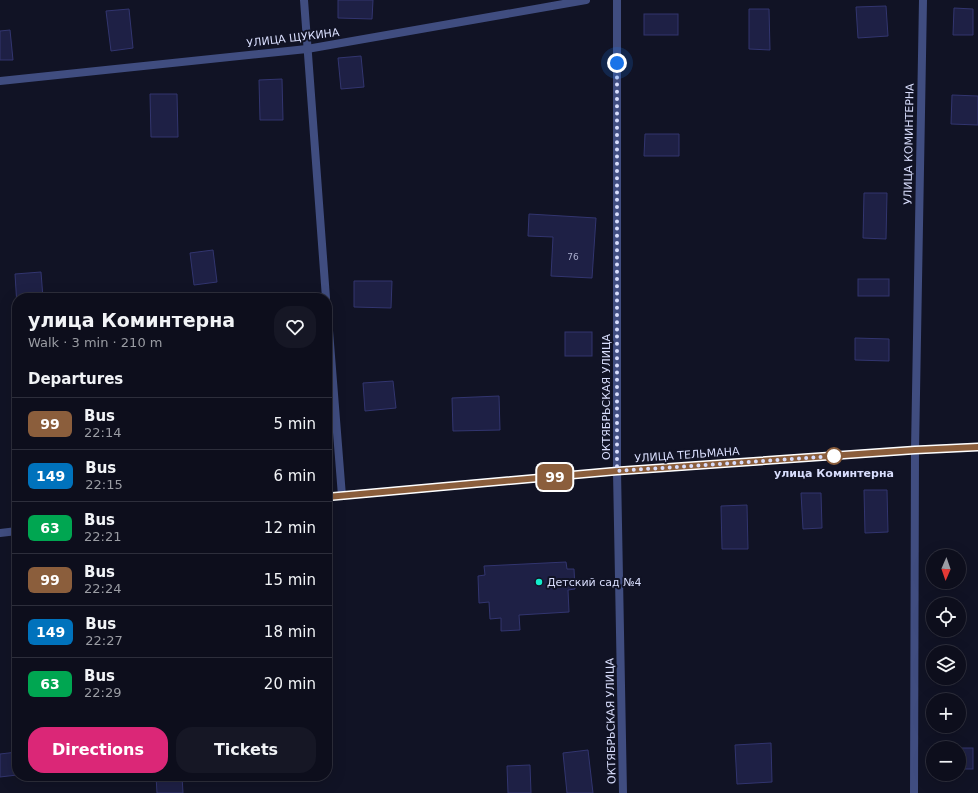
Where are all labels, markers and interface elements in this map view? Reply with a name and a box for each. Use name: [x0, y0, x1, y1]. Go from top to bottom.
street label: УЛИЦА ЩУКИНА: [246, 26, 341, 50]
your location: [607, 53, 627, 73]
street label: УЛИЦА КОМИНТЕРНА: [901, 83, 917, 205]
house number: 76: [567, 252, 579, 262]
button: heart: [274, 306, 316, 348]
text: улица Коминтерна: [28, 309, 235, 331]
street label: ОКТЯБРЬСКАЯ УЛИЦА: [600, 334, 613, 460]
text: Walk · 3 min · 210 m: [28, 335, 162, 350]
text: Departures: [28, 370, 123, 388]
text: Bus: [84, 407, 115, 425]
text: 5 min: [273, 415, 316, 433]
text: 99: [40, 416, 60, 432]
text: 22:14: [84, 425, 121, 440]
street label: УЛИЦА ТЕЛЬМАНА: [634, 445, 740, 465]
marker: улица Коминтерна: [825, 447, 843, 465]
text: Bus: [85, 459, 116, 477]
line badge: 99: [537, 464, 573, 490]
text: 6 min: [273, 467, 316, 485]
place label: улица Коминтерна: [774, 467, 894, 480]
text: 149: [36, 468, 65, 484]
text: 99: [545, 469, 565, 485]
text: 22:15: [85, 477, 123, 492]
text: Bus: [84, 511, 115, 529]
text: 12 min: [264, 519, 316, 537]
text: 63: [40, 520, 60, 536]
text: 22:21: [84, 529, 121, 544]
north arrow: [926, 549, 966, 589]
map controls: [926, 549, 966, 781]
text: Bus: [84, 563, 115, 581]
text: 15 min: [264, 571, 316, 589]
text: 99: [40, 572, 60, 588]
place label: Детский сад №4: [547, 576, 642, 589]
marker: Детский сад №4: [534, 577, 544, 587]
text: 22:24: [84, 581, 121, 596]
button: locate: [926, 597, 966, 637]
text: Bus: [85, 615, 116, 633]
text: 18 min: [264, 623, 316, 641]
text: 149: [36, 624, 65, 640]
text: 22:27: [85, 633, 123, 648]
button: layers: [926, 645, 966, 685]
street label: ОКТЯБРЬСКАЯ УЛИЦА: [603, 657, 619, 784]
text: Bus: [84, 667, 115, 685]
text: 20 min: [264, 675, 316, 693]
text: 63: [40, 676, 60, 692]
text: 22:29: [84, 685, 121, 700]
button: +: [926, 693, 966, 733]
button: Directions: [28, 727, 168, 773]
button: Tickets: [176, 727, 316, 773]
button: −: [926, 741, 966, 781]

